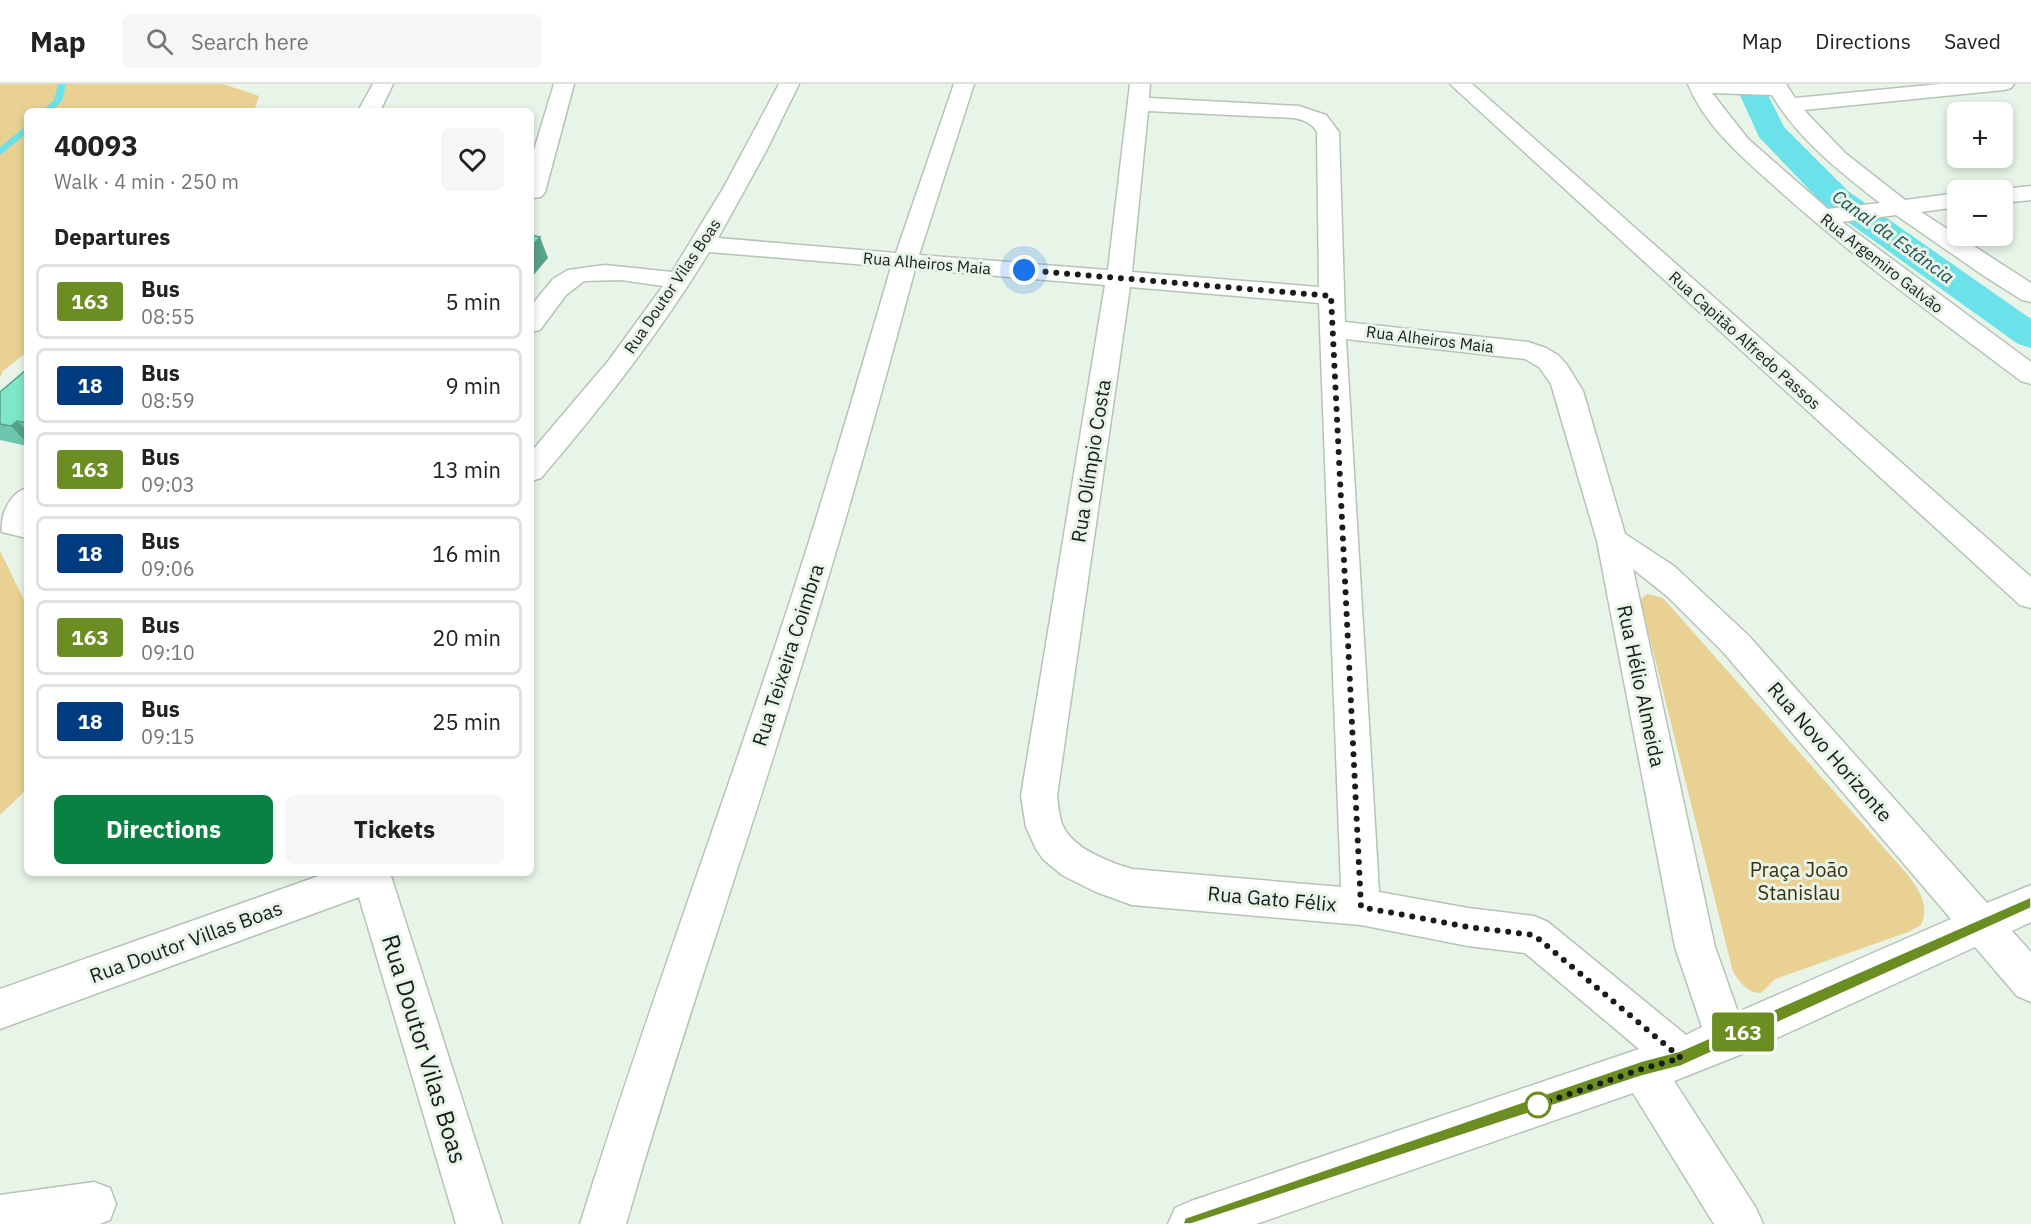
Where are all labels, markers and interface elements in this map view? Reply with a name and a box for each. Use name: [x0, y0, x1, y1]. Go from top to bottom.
search box: [122, 14, 542, 68]
text: Map: [30, 23, 86, 60]
icon: search: [143, 25, 176, 58]
text: Search here: [191, 27, 309, 56]
text: Map: [1742, 27, 1782, 55]
text: Directions: [1815, 27, 1911, 55]
text: Saved: [1944, 27, 2001, 55]
map controls: [1947, 102, 2013, 246]
button: +: [1947, 102, 2013, 168]
text: 40093: [54, 127, 138, 164]
button: heart: [441, 128, 504, 191]
text: Walk · 4 min · 250 m: [54, 168, 239, 195]
button: −: [1947, 180, 2013, 246]
water label: Canal da Estância: [1828, 185, 1959, 288]
street label: Rua Argemiro Galvão: [1817, 209, 1947, 317]
street label: Rua Doutor Vilas Boas: [619, 215, 725, 357]
text: Departures: [54, 222, 170, 251]
street label: Rua Alheiros Maia: [862, 247, 992, 279]
your location: [1009, 255, 1039, 285]
street label: Rua Capitão Alfredo Passos: [1665, 267, 1825, 413]
text: Bus: [141, 274, 180, 303]
text: 163: [71, 287, 109, 315]
text: 5 min: [445, 287, 501, 316]
text: 08:55: [141, 303, 195, 330]
street label: Rua Alheiros Maia: [1365, 321, 1495, 357]
text: Bus: [141, 358, 180, 387]
text: 18: [77, 371, 103, 399]
text: 9 min: [445, 371, 501, 400]
street label: Rua Olímpio Costa: [1064, 377, 1117, 545]
text: 08:59: [141, 387, 195, 414]
text: Bus: [141, 442, 180, 471]
text: 163: [71, 455, 109, 483]
text: 13 min: [432, 455, 501, 484]
text: 09:03: [141, 471, 195, 498]
text: Bus: [141, 526, 180, 555]
text: 18: [77, 539, 103, 567]
text: 16 min: [432, 539, 501, 568]
text: 09:06: [141, 555, 195, 582]
street label: Rua Teixeira Coimbra: [745, 560, 830, 749]
street label: Rua Hélio Almeida: [1611, 602, 1672, 770]
text: Bus: [141, 610, 180, 639]
text: 163: [71, 623, 109, 651]
text: 20 min: [432, 623, 501, 652]
text: 09:10: [141, 639, 195, 666]
street label: Rua Novo Horizonte: [1762, 676, 1899, 828]
text: Bus: [141, 694, 180, 723]
text: 18: [77, 707, 103, 735]
text: 25 min: [432, 707, 501, 736]
text: 09:15: [141, 723, 195, 750]
button: Directions: [54, 795, 273, 864]
button: Tickets: [285, 795, 504, 864]
park label: Praça João Stanislau: [1750, 856, 1848, 906]
street label: Rua Gato Félix: [1206, 879, 1338, 918]
street label: Rua Doutor Villas Boas: [86, 894, 286, 989]
street label: Rua Doutor Vilas Boas: [375, 930, 475, 1167]
line badge: 163: [1708, 1012, 1778, 1052]
text: 163: [1724, 1018, 1762, 1046]
unlabelled marker: [1525, 1092, 1551, 1118]

